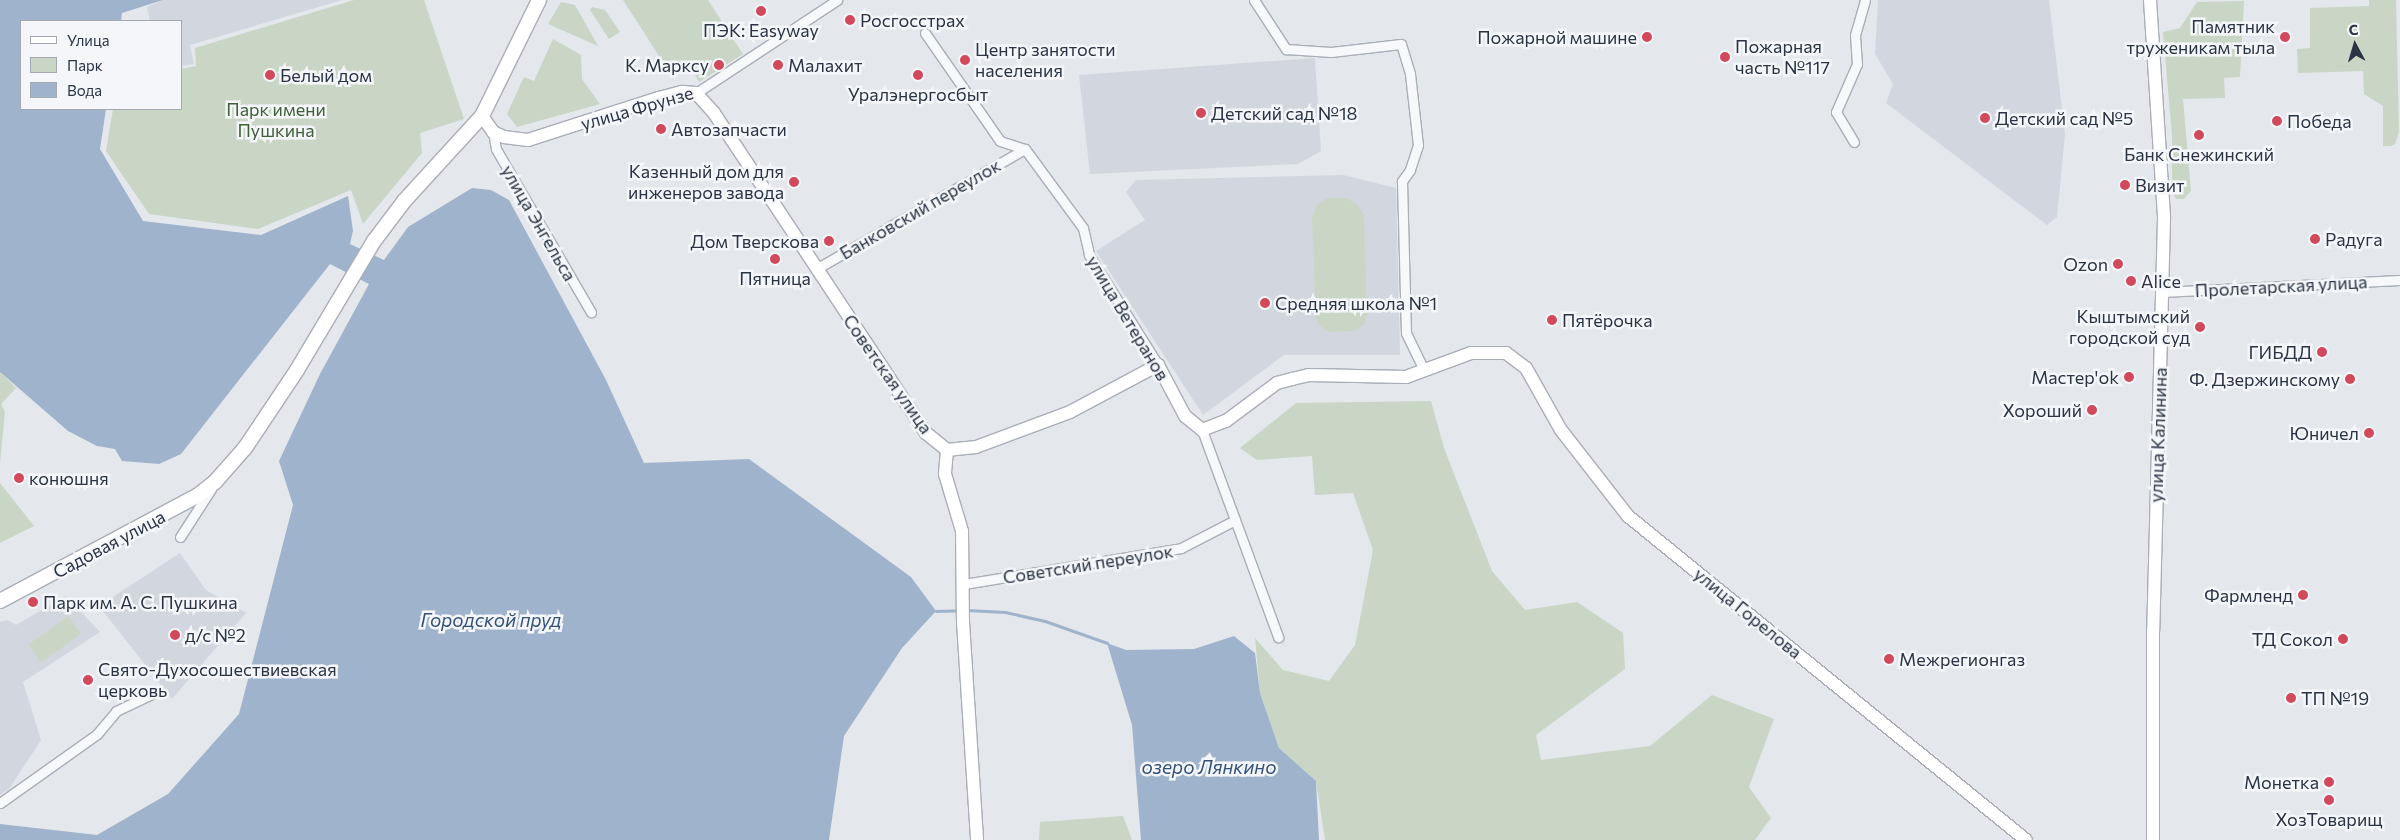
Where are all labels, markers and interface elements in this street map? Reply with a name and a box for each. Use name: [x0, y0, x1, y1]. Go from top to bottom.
marker: ПЭК: Easyway: [755, 5, 767, 17]
place label: Росгосстрах: [860, 9, 965, 31]
marker: Росгосстрах: [844, 14, 856, 26]
place label: Памятник труженикам тыла: [2127, 16, 2275, 58]
place label: ПЭК: Easyway: [703, 19, 819, 41]
legend: [20, 20, 182, 110]
north arrow: [2330, 20, 2380, 70]
text: С: [2348, 21, 2359, 39]
place label: Пожарной машине: [1477, 26, 1637, 48]
text: Улица: [67, 31, 109, 49]
marker: Пожарной машине: [1641, 31, 1653, 43]
marker: Памятник труженикам тыла: [2279, 31, 2291, 43]
place label: Пожарная часть №117: [1735, 36, 1830, 78]
place label: Центр занятости населения: [975, 39, 1115, 82]
marker: Пожарная часть №117: [1719, 51, 1731, 63]
place label: К. Марксу: [625, 54, 709, 76]
place label: Малахит: [788, 54, 862, 76]
marker: Центр занятости населения: [959, 54, 971, 66]
text: Парк: [67, 56, 103, 74]
marker: К. Марксу: [713, 59, 725, 71]
marker: Малахит: [772, 59, 784, 71]
place label: Белый дом: [280, 64, 372, 86]
marker: Белый дом: [264, 69, 276, 81]
marker: Уралэнергосбыт: [912, 69, 924, 81]
text: Вода: [67, 81, 102, 99]
street label: улица Фрунзе: [578, 82, 696, 134]
place label: Уралэнергосбыт: [848, 83, 988, 105]
park label: Парк имени Пушкина: [226, 99, 326, 142]
place label: Детский сад №18: [1211, 102, 1358, 124]
marker: Детский сад №18: [1195, 107, 1207, 119]
place label: Детский сад №5: [1995, 107, 2133, 129]
place label: Победа: [2287, 110, 2351, 132]
marker: Детский сад №5: [1979, 112, 1991, 124]
marker: Победа: [2271, 115, 2283, 127]
place label: Автозапчасти: [671, 118, 787, 140]
marker: Автозапчасти: [655, 123, 667, 135]
marker: Банк Снежинский: [2193, 129, 2205, 141]
place label: Банк Снежинский: [2124, 143, 2274, 165]
street label: Банковский переулок: [836, 154, 1004, 264]
street label: улица Энгельса: [497, 161, 581, 285]
place label: Казенный дом для инженеров завода: [628, 161, 784, 203]
place label: Визит: [2135, 174, 2184, 196]
marker: Казенный дом для инженеров завода: [788, 176, 800, 188]
marker: Визит: [2119, 179, 2131, 191]
place label: Радуга: [2325, 228, 2383, 250]
place label: Дом Тверскова: [691, 230, 819, 252]
marker: Радуга: [2309, 233, 2321, 245]
marker: Дом Тверскова: [823, 235, 835, 247]
street label: улица Ветеранов: [1082, 252, 1174, 384]
marker: Пятница: [769, 253, 781, 265]
place label: Ozon: [2063, 253, 2108, 275]
marker: Ozon: [2112, 258, 2124, 270]
place label: Пятница: [739, 267, 811, 289]
place label: Alice: [2141, 270, 2181, 292]
street label: Пролетарская улица: [2194, 271, 2368, 301]
marker: Alice: [2125, 275, 2137, 287]
place label: Средняя школа №1: [1275, 292, 1437, 314]
marker: Средняя школа №1: [1259, 297, 1271, 309]
place label: Кыштымский городской суд: [2069, 306, 2190, 348]
place label: Пятёрочка: [1562, 309, 1653, 331]
street label: Советская улица: [839, 310, 937, 438]
marker: Пятёрочка: [1546, 314, 1558, 326]
marker: Кыштымский городской суд: [2194, 321, 2206, 333]
place label: ГИБДД: [2248, 341, 2312, 363]
marker: ГИБДД: [2316, 346, 2328, 358]
place label: Мастер'ok: [2031, 366, 2119, 388]
street label: улица Калинина: [2145, 367, 2171, 503]
place label: Ф. Дзержинскому: [2189, 368, 2340, 390]
marker: Мастер'ok: [2123, 371, 2135, 383]
marker: Ф. Дзержинскому: [2344, 373, 2356, 385]
place label: Хороший: [2003, 399, 2082, 421]
marker: Хороший: [2086, 404, 2098, 416]
place label: Юничел: [2289, 422, 2359, 444]
marker: Юничел: [2363, 427, 2375, 439]
place label: конюшня: [29, 467, 109, 489]
marker: конюшня: [13, 472, 25, 484]
street label: Садовая улица: [49, 505, 169, 583]
street label: Советский переулок: [1001, 540, 1175, 588]
street label: улица Горелова: [1690, 563, 1806, 663]
place label: Фармленд: [2204, 584, 2293, 606]
marker: Фармленд: [2297, 589, 2309, 601]
place label: Парк им. А. С. Пушкина: [43, 591, 238, 613]
marker: Парк им. А. С. Пушкина: [27, 596, 39, 608]
water label: Городской пруд: [421, 609, 561, 631]
place label: д/с №2: [185, 624, 246, 646]
place label: ТД Сокол: [2252, 628, 2333, 650]
marker: д/с №2: [169, 629, 181, 641]
marker: ТД Сокол: [2337, 633, 2349, 645]
place label: Межрегионгаз: [1899, 648, 2025, 670]
marker: Межрегионгаз: [1883, 653, 1895, 665]
place label: Свято-Духосошествиевская церковь: [98, 659, 337, 702]
marker: Свято-Духосошествиевская церковь: [82, 674, 94, 686]
place label: ТП №19: [2301, 687, 2369, 709]
marker: ТП №19: [2285, 692, 2297, 704]
water label: озеро Лянкино: [1142, 756, 1276, 778]
place label: Монетка: [2244, 771, 2319, 793]
marker: Монетка: [2323, 776, 2335, 788]
marker: ХозТоварищ: [2323, 794, 2335, 806]
place label: ХозТоварищ: [2276, 808, 2382, 830]

